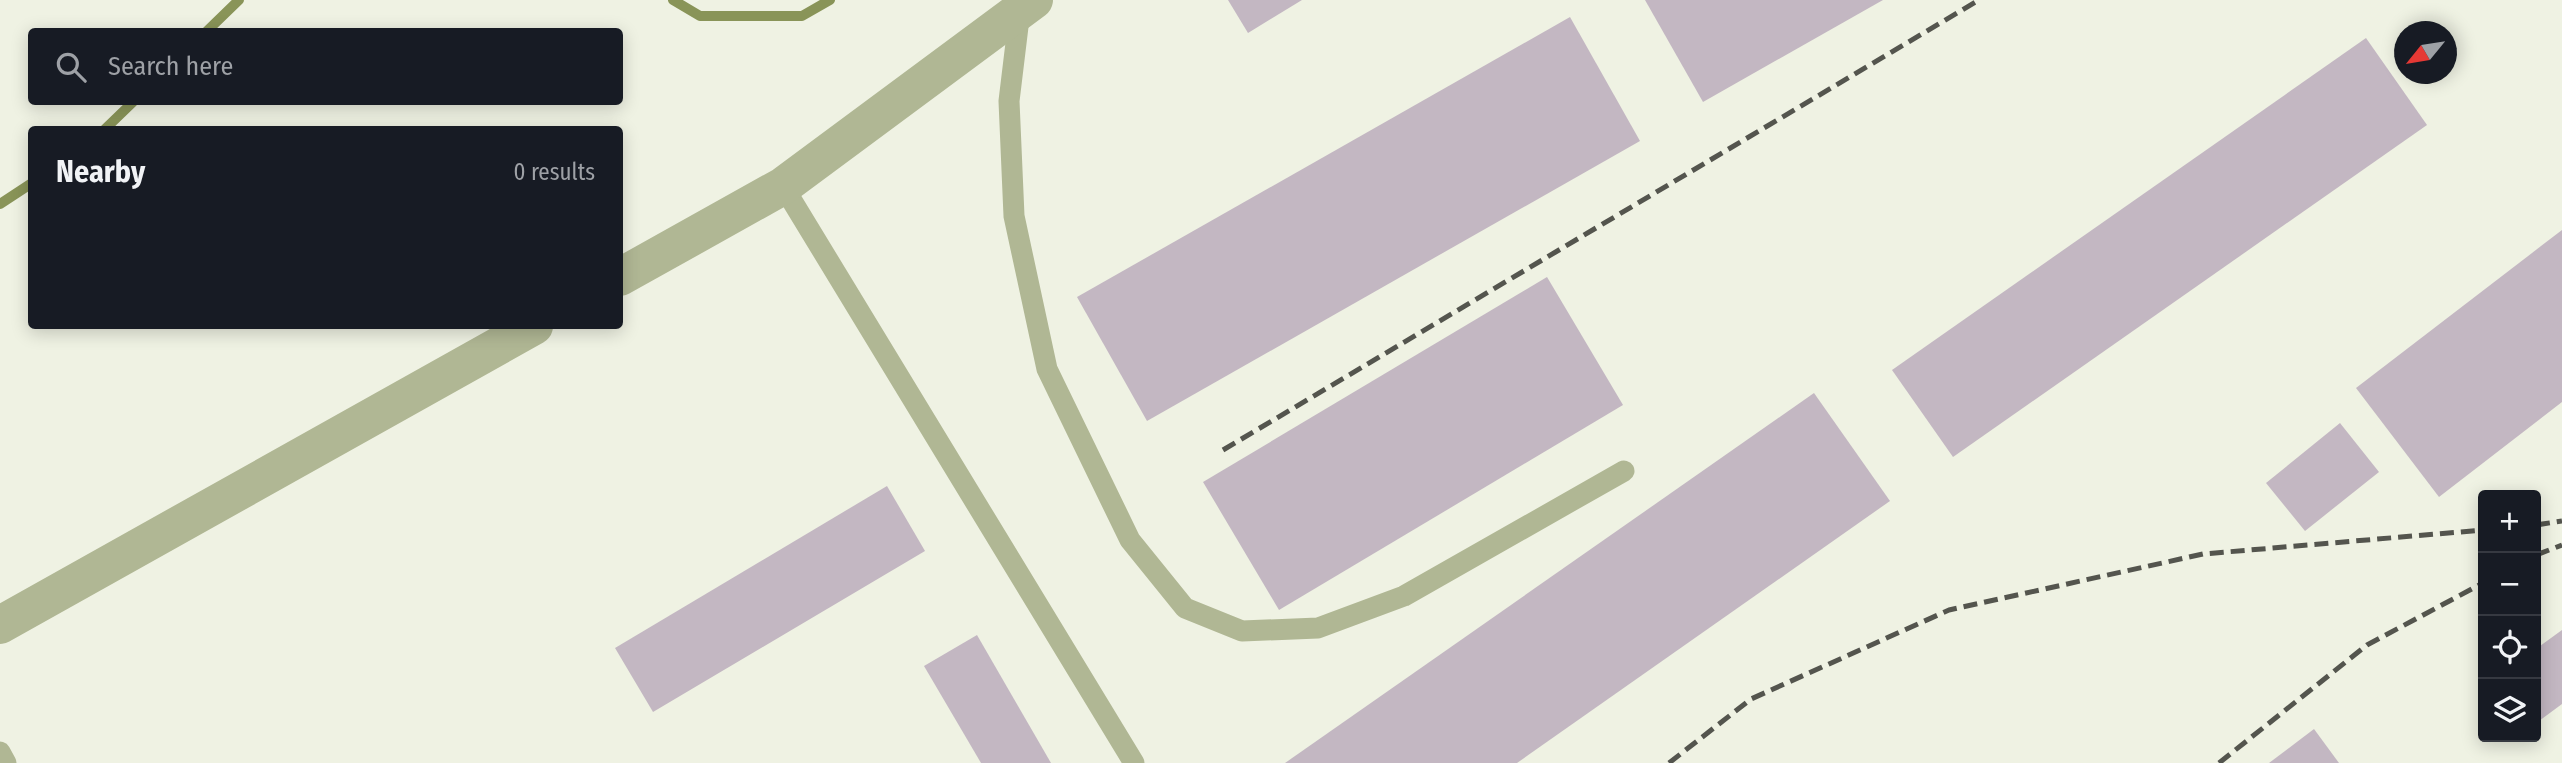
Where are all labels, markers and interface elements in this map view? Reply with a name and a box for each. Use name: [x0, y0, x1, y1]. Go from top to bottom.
north arrow: [2394, 21, 2457, 84]
search box: [28, 28, 623, 105]
icon: search: [52, 48, 90, 86]
text: Search here: [108, 51, 233, 82]
text: Nearby: [56, 154, 145, 190]
text: 0 results: [514, 158, 595, 186]
map controls: [2478, 490, 2541, 742]
button: +: [2478, 490, 2541, 553]
button: −: [2478, 553, 2541, 616]
button: locate: [2478, 616, 2541, 679]
button: layers: [2478, 679, 2541, 742]

